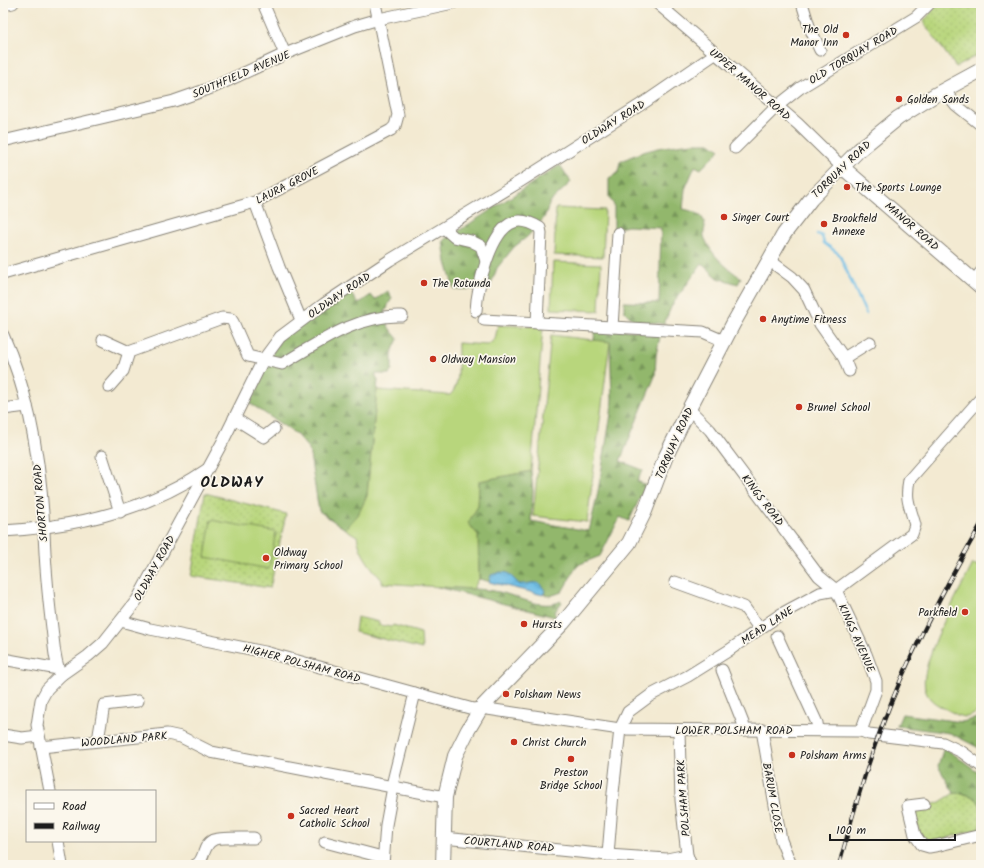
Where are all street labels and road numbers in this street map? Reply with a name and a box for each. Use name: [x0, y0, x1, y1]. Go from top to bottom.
street label: OLD TORQUAY ROAD: [805, 22, 902, 90]
street label: UPPER MANOR ROAD: [705, 44, 794, 125]
street label: SOUTHFIELD AVENUE: [190, 46, 294, 104]
street label: OLDWAY ROAD: [578, 96, 649, 150]
street label: TORQUAY ROAD: [808, 136, 876, 203]
street label: LAURA GROVE: [253, 162, 323, 210]
street label: MANOR ROAD: [880, 198, 943, 256]
street label: OLDWAY ROAD: [304, 268, 375, 324]
street label: TORQUAY ROAD: [651, 405, 699, 482]
street label: SHORTON ROAD: [29, 463, 53, 542]
street label: KINGS ROAD: [737, 471, 788, 530]
street label: OLDWAY ROAD: [129, 532, 180, 605]
street label: KINGS AVENUE: [833, 601, 880, 676]
street label: MEAD LANE: [738, 602, 798, 650]
street label: HIGHER POLSHAM ROAD: [241, 640, 362, 688]
street label: LOWER POLSHAM ROAD: [675, 722, 793, 740]
street label: WOODLAND PARK: [80, 727, 168, 753]
street label: POLSHAM PARK: [672, 758, 696, 837]
street label: BARUM CLOSE: [757, 761, 787, 835]
street label: COURTLAND ROAD: [463, 832, 555, 858]

